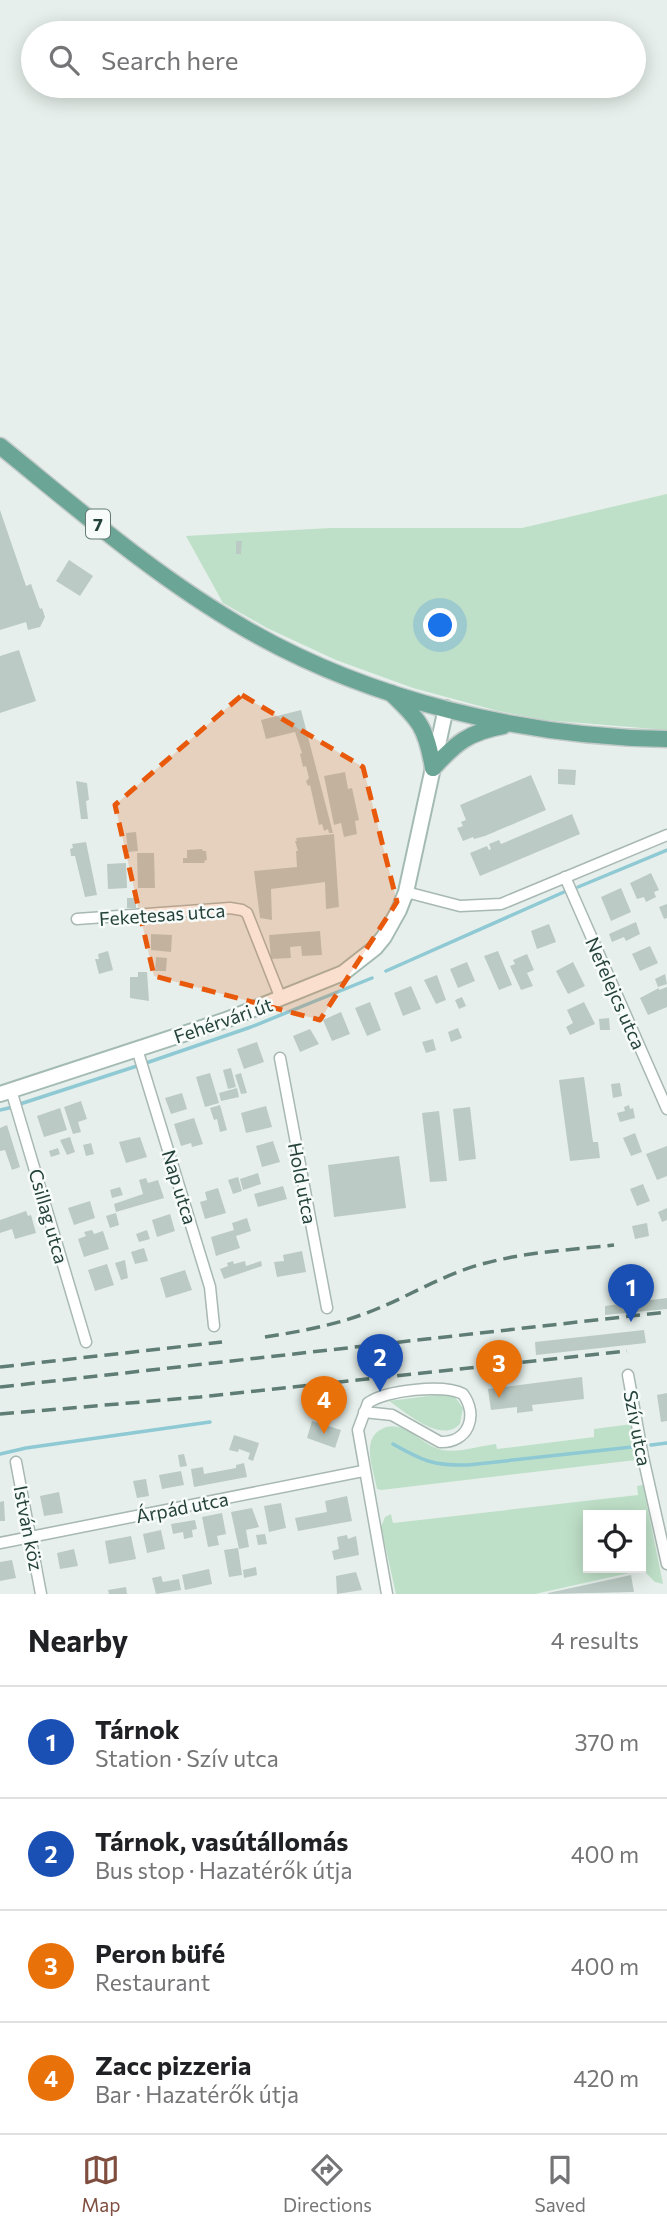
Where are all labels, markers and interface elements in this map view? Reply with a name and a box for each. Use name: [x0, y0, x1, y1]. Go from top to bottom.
search box: [21, 21, 646, 98]
icon: search: [45, 41, 83, 79]
text: Search here: [101, 44, 239, 75]
road number: 7: [86, 510, 110, 538]
your location: [423, 608, 457, 642]
street label: Feketesas utca: [98, 898, 226, 930]
street label: Nefelejcs utca: [581, 933, 651, 1053]
street label: Fehérvári út: [171, 992, 276, 1048]
street label: Hold utca: [284, 1140, 322, 1226]
street label: Nap utca: [158, 1147, 202, 1227]
street label: Csillag utca: [24, 1166, 74, 1266]
pin: 1: [608, 1264, 654, 1322]
pin: 2: [357, 1334, 403, 1392]
pin: 3: [476, 1340, 522, 1398]
pin: 4: [301, 1376, 347, 1434]
street label: Szív utca: [619, 1388, 657, 1468]
street label: István köz: [9, 1483, 49, 1573]
street label: Árpád utca: [134, 1487, 230, 1527]
map controls: [583, 1510, 646, 1573]
button: locate: [583, 1510, 646, 1573]
text: Nearby: [28, 1621, 128, 1658]
text: 4 results: [551, 1626, 639, 1654]
text: Tárnok: [95, 1713, 180, 1744]
text: 1: [46, 1728, 56, 1756]
text: 370 m: [574, 1728, 639, 1756]
text: Station · Szív utca: [95, 1744, 279, 1772]
text: Tárnok, vasútállomás: [95, 1825, 348, 1856]
text: 2: [44, 1840, 58, 1868]
text: 400 m: [571, 1840, 639, 1868]
text: Bus stop · Hazatérők útja: [95, 1856, 353, 1884]
text: Peron büfé: [95, 1937, 225, 1968]
text: 3: [44, 1952, 58, 1980]
text: 400 m: [571, 1952, 639, 1980]
text: Restaurant: [95, 1968, 210, 1996]
text: Zacc pizzeria: [95, 2049, 251, 2080]
text: 4: [44, 2064, 58, 2092]
text: 420 m: [573, 2064, 639, 2092]
text: Bar · Hazatérők útja: [95, 2080, 299, 2108]
tab: Map: [81, 2151, 120, 2216]
tab: Directions: [283, 2151, 372, 2216]
tab: Saved: [534, 2151, 586, 2216]

